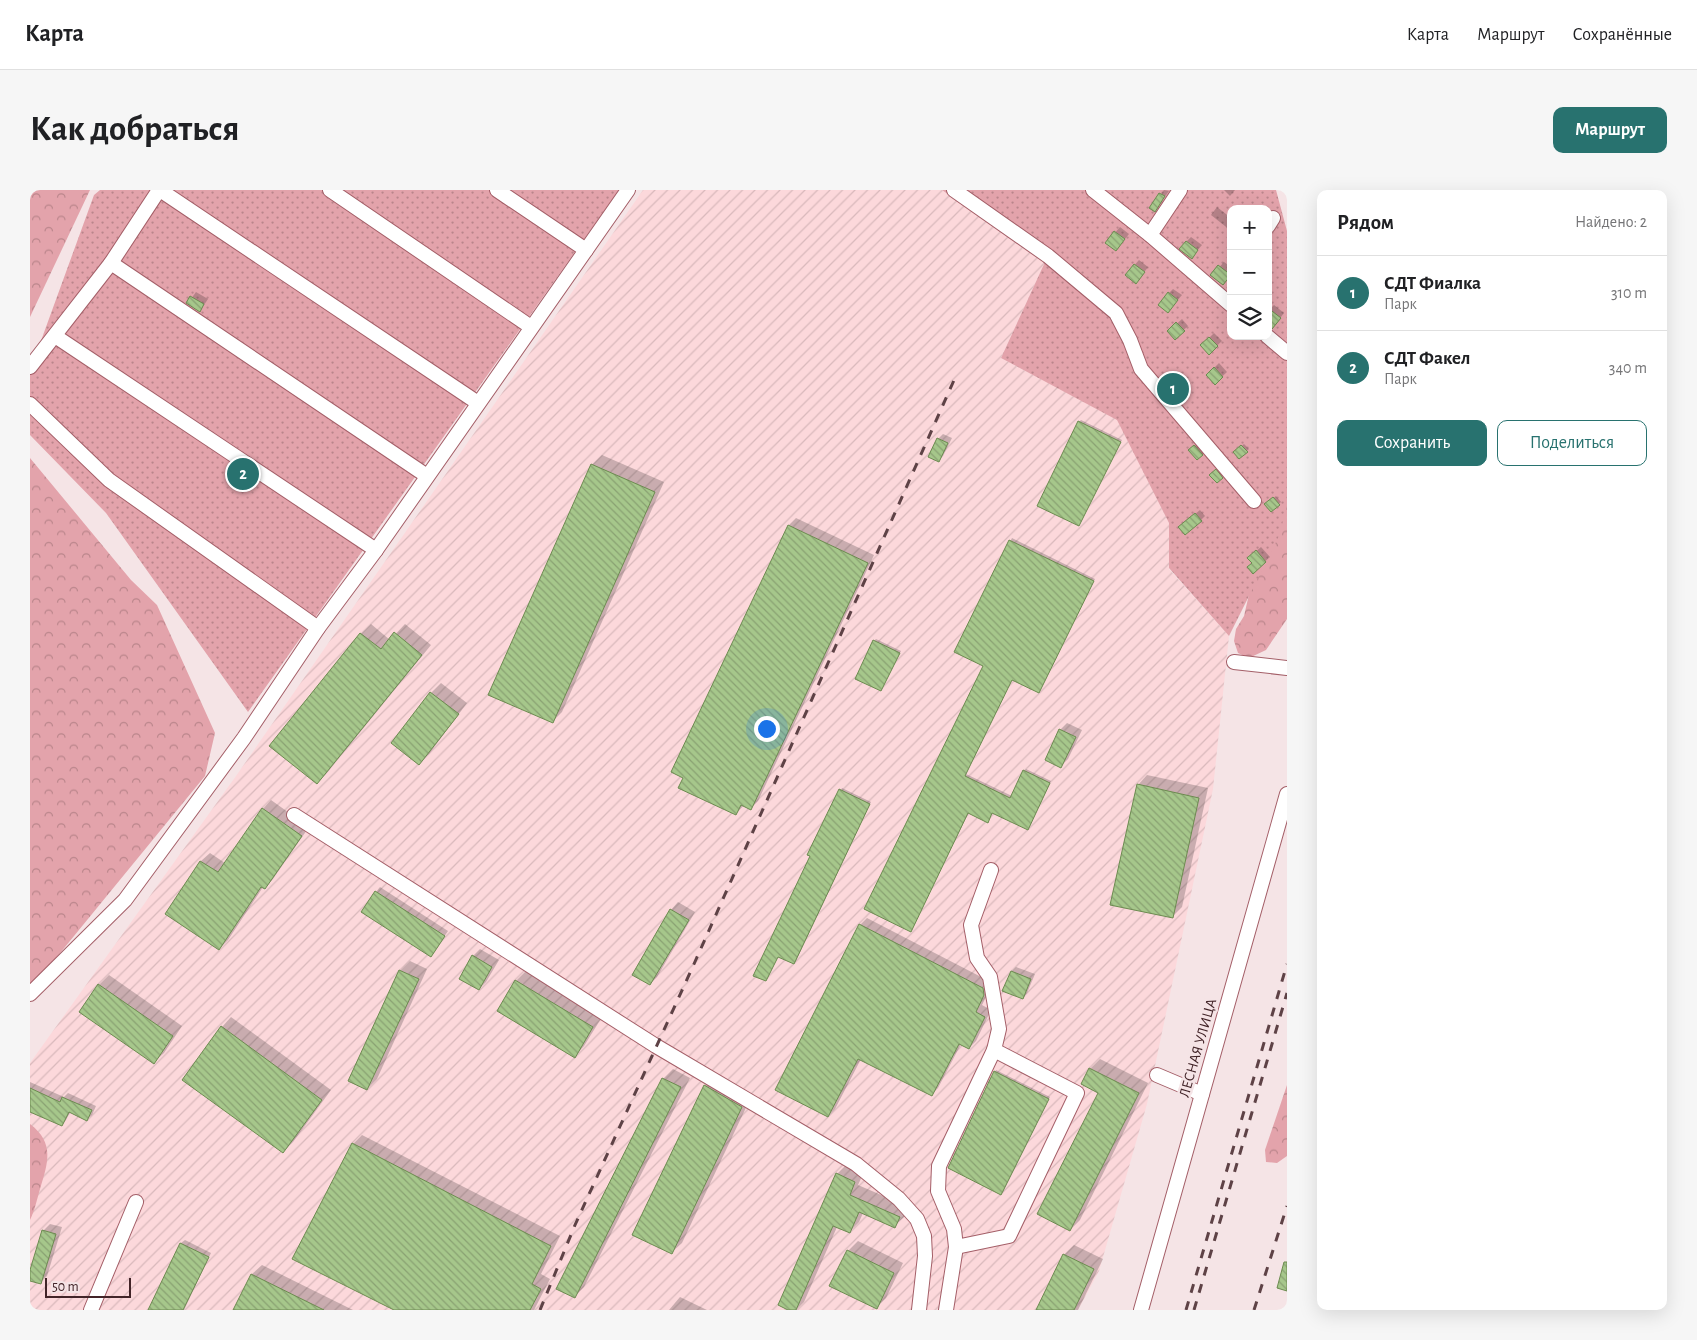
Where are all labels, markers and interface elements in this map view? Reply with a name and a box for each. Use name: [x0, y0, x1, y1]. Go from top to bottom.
text: Карта: [25, 22, 84, 46]
text: Карта: [1407, 26, 1449, 44]
text: Маршрут: [1477, 26, 1545, 44]
text: Сохранённые: [1573, 26, 1672, 44]
button: Маршрут: [1553, 107, 1667, 153]
text: Как добраться: [30, 112, 239, 147]
map controls: [1227, 205, 1272, 340]
button: +: [1227, 205, 1272, 250]
text: Рядом: [1337, 212, 1394, 233]
text: Найдено: 2: [1575, 214, 1647, 230]
button: −: [1227, 250, 1272, 295]
text: СДТ Фиалка: [1384, 274, 1481, 293]
text: 1: [1350, 285, 1356, 301]
text: 310 m: [1611, 285, 1647, 301]
button: layers: [1227, 295, 1272, 340]
text: Парк: [1384, 296, 1417, 312]
text: СДТ Факел: [1384, 349, 1470, 368]
text: 2: [1349, 360, 1357, 376]
text: 340 m: [1609, 360, 1647, 376]
pin: 1: [1157, 370, 1189, 408]
text: Парк: [1384, 371, 1417, 387]
button: Сохранить: [1337, 420, 1487, 466]
button: Поделиться: [1497, 420, 1647, 466]
pin: 2: [227, 455, 259, 493]
your location: [754, 716, 780, 742]
street label: ЛЕСНАЯ УЛИЦА: [1177, 997, 1219, 1099]
scale bar: [45, 1275, 131, 1298]
text: 50 m: [52, 1280, 79, 1294]

